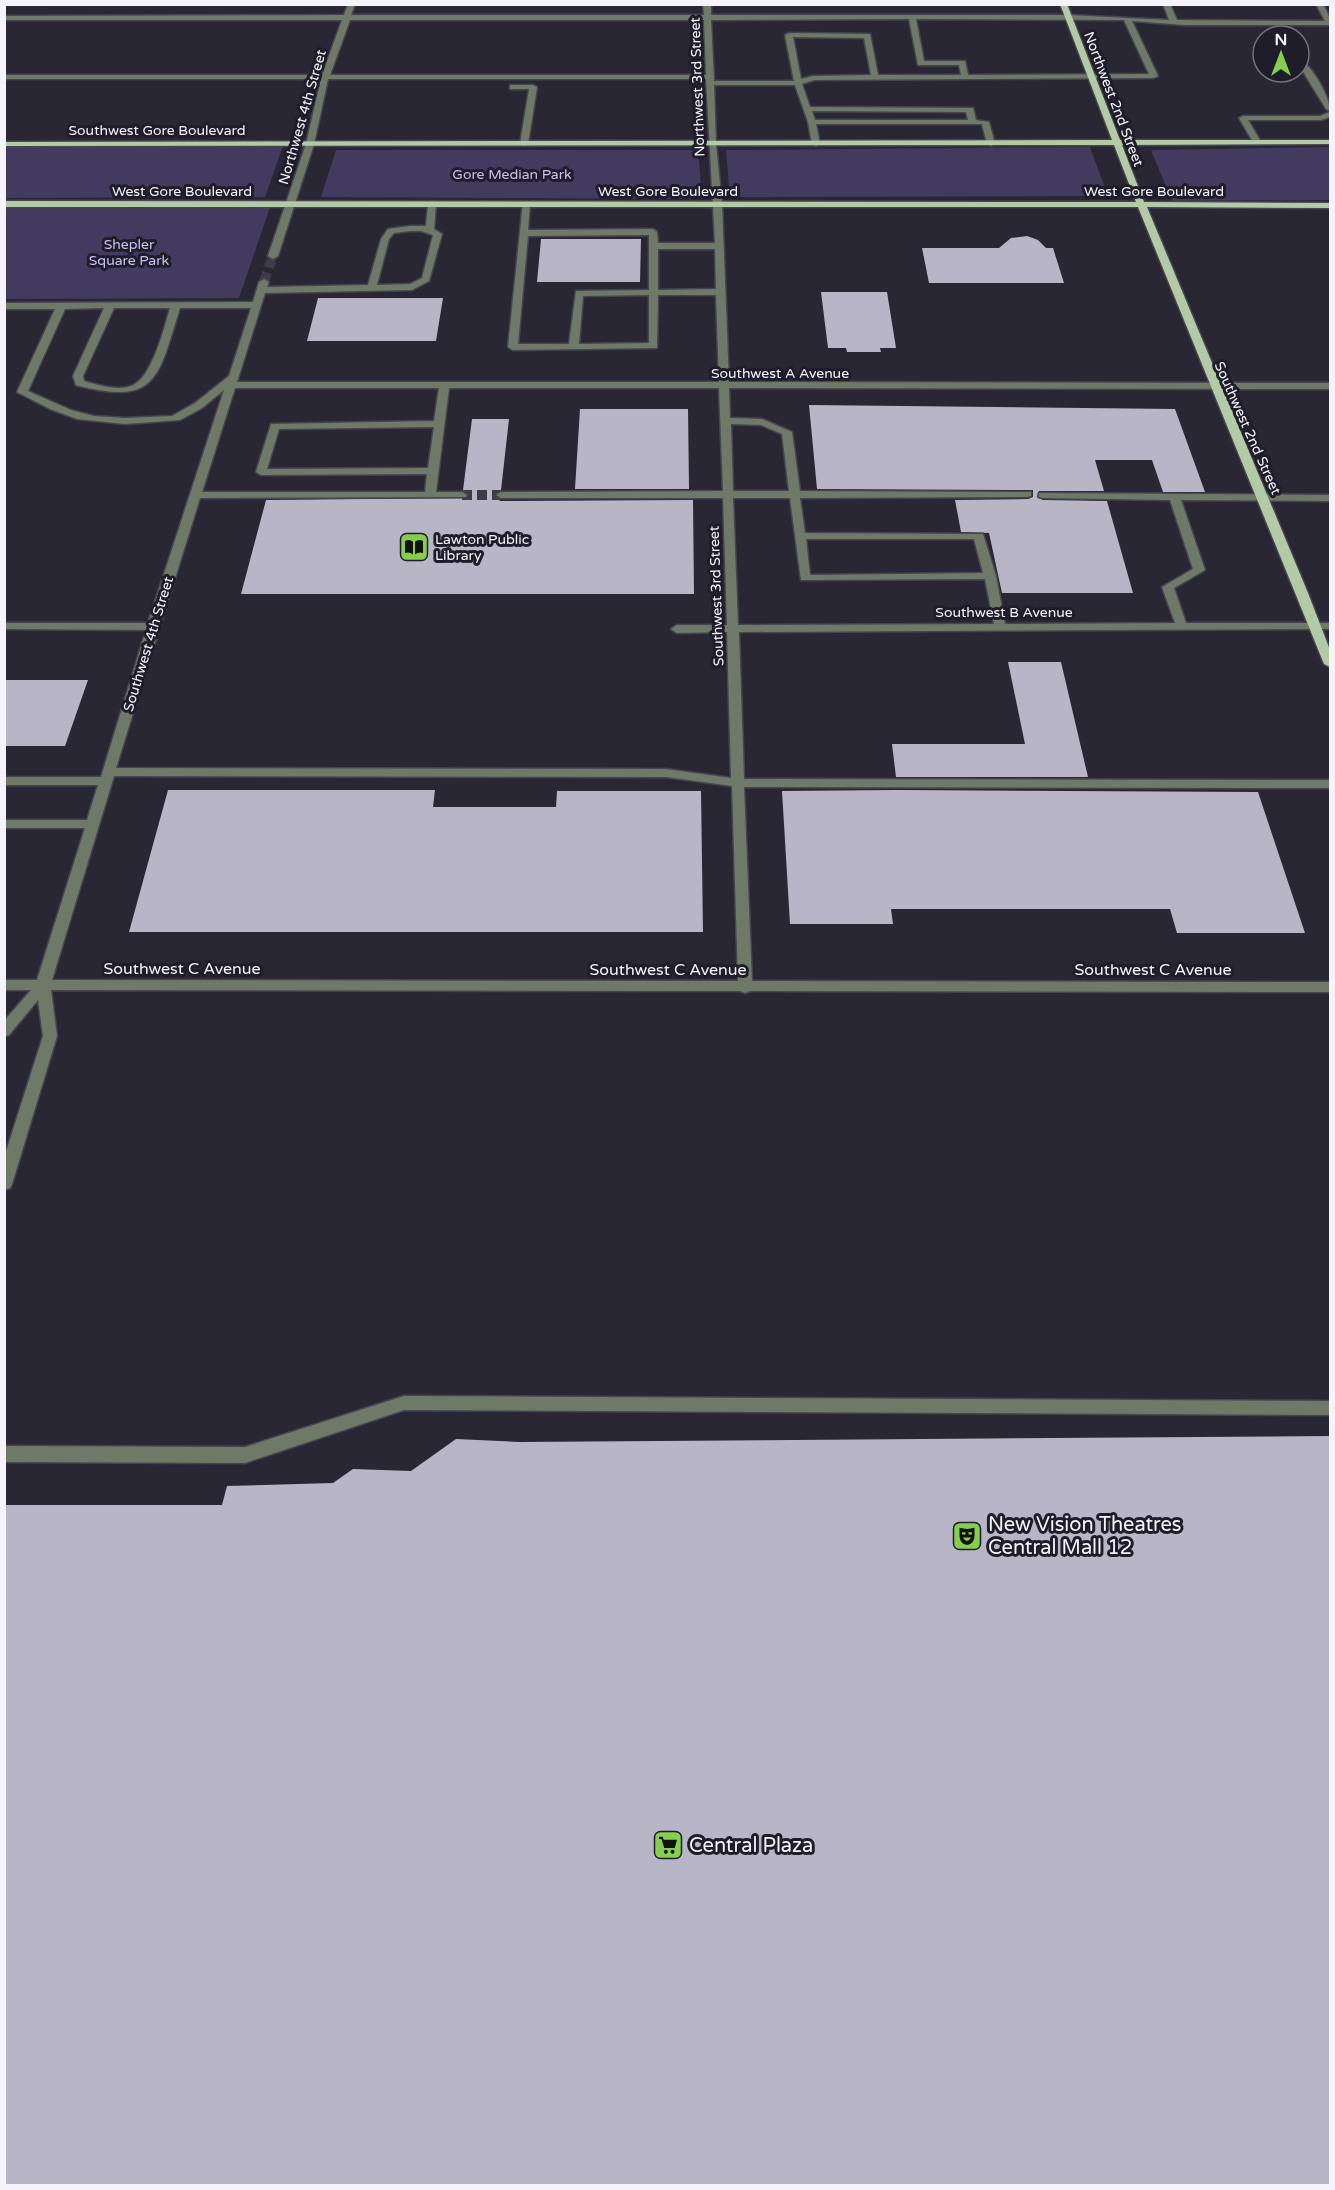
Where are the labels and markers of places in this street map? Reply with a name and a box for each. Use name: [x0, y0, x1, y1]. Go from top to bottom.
library icon: Lawton Public Library: [398, 531, 430, 563]
place label: Lawton Public Library: [435, 531, 529, 564]
place label: New Vision Theatres Central Mall 12: [988, 1513, 1181, 1560]
theatre icon: New Vision Theatres Central Mall 12: [951, 1520, 983, 1552]
supermarket icon: Central Plaza: [652, 1829, 684, 1861]
place label: Central Plaza: [689, 1834, 813, 1858]

